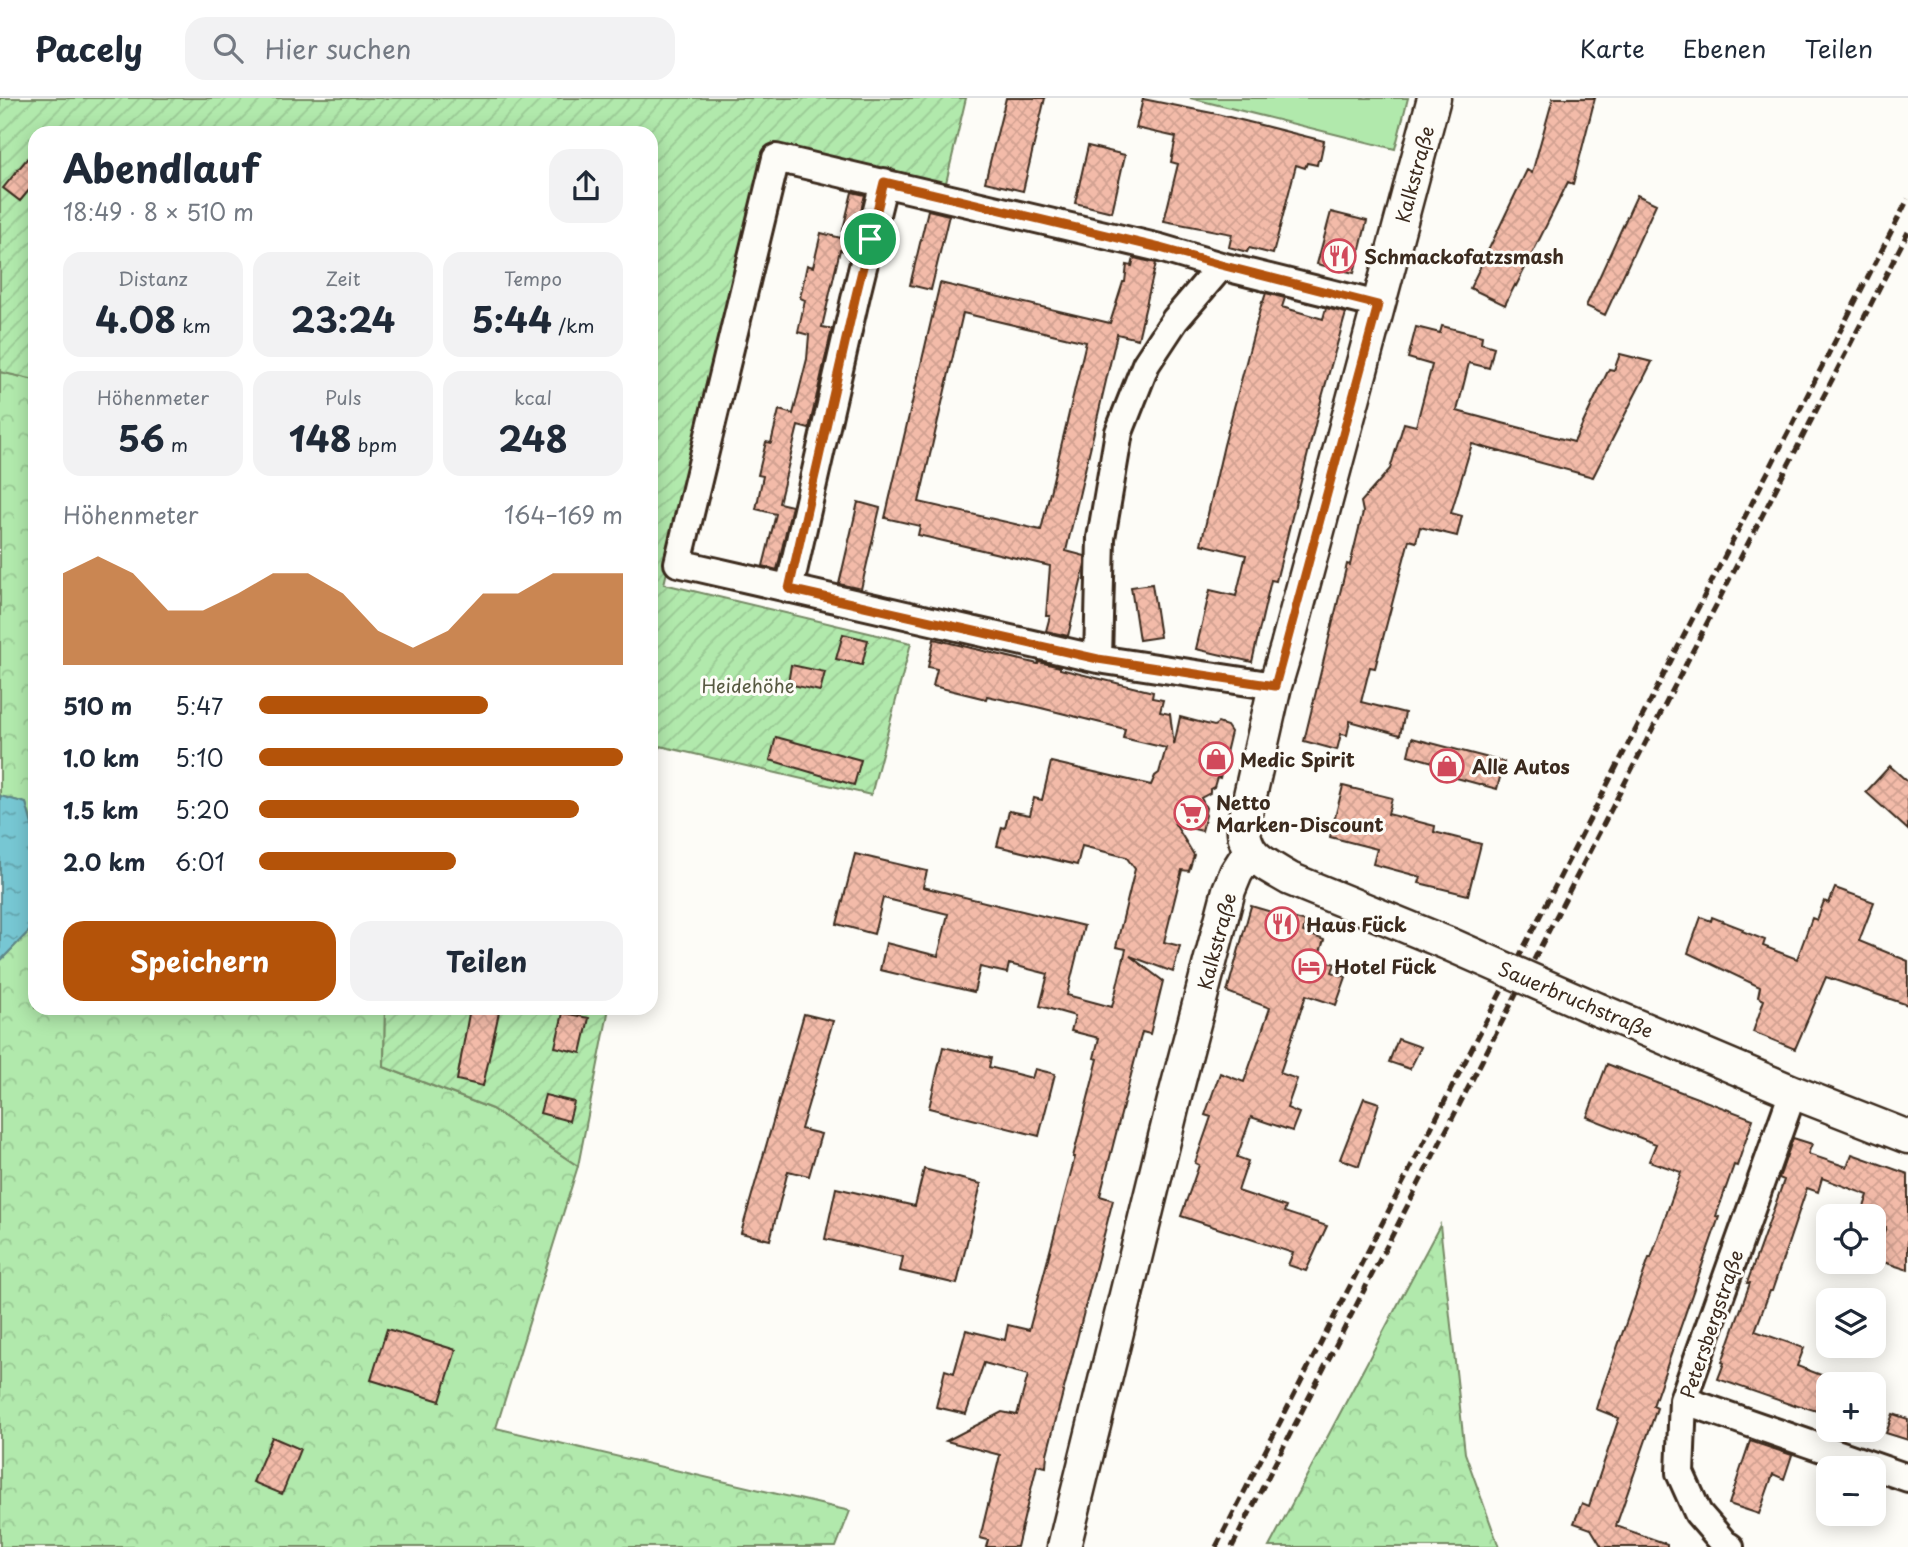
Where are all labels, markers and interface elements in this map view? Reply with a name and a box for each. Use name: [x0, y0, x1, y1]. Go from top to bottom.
search box: [185, 17, 675, 80]
text: Pacely: [35, 23, 143, 73]
icon: search: [209, 29, 247, 67]
text: Hier suchen: [265, 29, 411, 68]
text: Karte: [1580, 30, 1645, 66]
text: Ebenen: [1683, 30, 1766, 66]
text: Teilen: [1804, 30, 1873, 66]
street label: Kalkstraße: [1388, 122, 1440, 226]
text: Abendlauf: [63, 139, 260, 196]
button: share: [549, 149, 623, 223]
text: 18:49 · 8 × 510 m: [63, 194, 254, 229]
pin: [840, 209, 900, 269]
icon: arrive: [851, 220, 889, 258]
restaurant icon: Schmackofatzsmash: [1320, 237, 1358, 275]
place label: Schmackofatzsmash: [1364, 242, 1564, 270]
text: Distanz: [118, 264, 188, 292]
text: Zeit: [326, 264, 360, 292]
text: Tempo: [504, 264, 562, 292]
text: 4.08: [95, 292, 176, 345]
text: 23:24: [291, 292, 395, 345]
text: 5:44: [471, 292, 552, 345]
text: km: [176, 311, 211, 339]
text: /km: [552, 311, 595, 339]
text: Höhenmeter: [97, 383, 209, 411]
text: Puls: [325, 383, 361, 411]
text: kcal: [514, 383, 552, 411]
text: 56: [118, 411, 165, 464]
text: 148: [289, 411, 352, 464]
text: 248: [498, 411, 568, 464]
text: m: [165, 430, 188, 458]
text: bpm: [352, 430, 397, 458]
text: Höhenmeter: [63, 497, 199, 532]
text: 164–169 m: [504, 497, 623, 532]
park label: Heidehöhe: [701, 671, 795, 699]
text: 510 m: [63, 688, 132, 723]
text: 5:47: [175, 688, 223, 723]
text: 1.0 km: [63, 740, 140, 775]
text: 5:10: [175, 740, 223, 775]
shop icon: Medic Spirit: [1197, 740, 1235, 778]
place label: Medic Spirit: [1240, 745, 1355, 773]
shop icon: Alle Autos: [1428, 747, 1466, 785]
place label: Alle Autos: [1472, 752, 1570, 780]
place label: Netto Marken-Discount: [1216, 788, 1384, 838]
text: 1.5 km: [63, 792, 139, 827]
text: 5:20: [175, 792, 229, 827]
supermarket icon: Netto Marken-Discount: [1172, 794, 1210, 832]
text: 2.0 km: [63, 844, 145, 879]
text: 6:01: [175, 844, 225, 879]
street label: Kalkstraße: [1190, 889, 1242, 993]
restaurant icon: Haus Fück: [1263, 905, 1301, 943]
place label: Haus Fück: [1306, 910, 1407, 938]
button: Speichern: [63, 921, 336, 1001]
button: Teilen: [350, 921, 623, 1001]
hotel icon: Hotel Fück: [1290, 947, 1328, 985]
place label: Hotel Fück: [1334, 952, 1437, 980]
street label: Sauerbruchstraße: [1494, 954, 1658, 1044]
map controls: [1816, 1204, 1886, 1526]
button: locate: [1816, 1204, 1886, 1274]
street label: Petersbergstraße: [1672, 1246, 1750, 1402]
button: layers: [1816, 1288, 1886, 1358]
button: +: [1816, 1372, 1886, 1442]
button: −: [1816, 1456, 1886, 1526]

